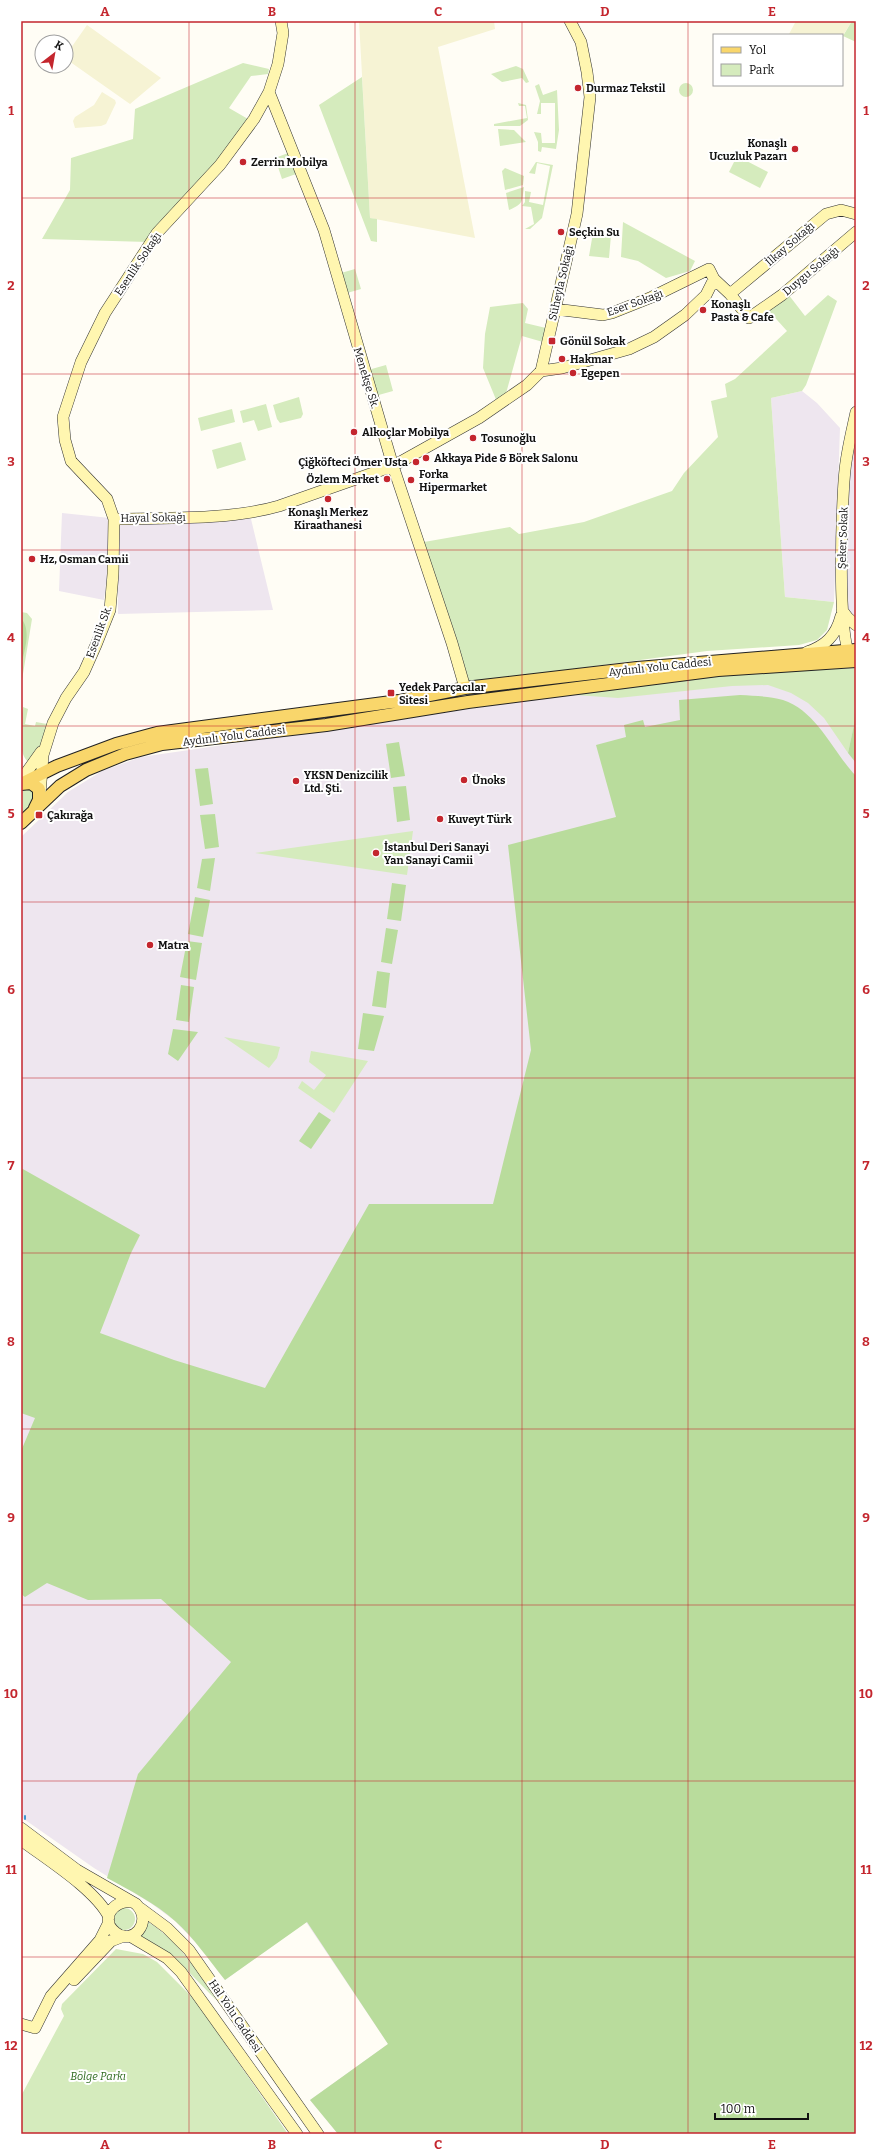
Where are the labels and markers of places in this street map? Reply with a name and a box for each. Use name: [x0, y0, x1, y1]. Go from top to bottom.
place label: Durmaz Tekstil: [586, 82, 666, 95]
marker: Durmaz Tekstil: [573, 83, 583, 93]
place label: Konaşlı Ucuzluk Pazarı: [709, 137, 787, 163]
marker: Konaşlı Ucuzluk Pazarı: [790, 144, 800, 154]
place label: Zerrin Mobilya: [251, 156, 329, 169]
marker: Zerrin Mobilya: [238, 157, 248, 167]
place label: Seçkin Su: [569, 226, 620, 239]
marker: Seçkin Su: [556, 227, 566, 237]
place label: Konaşlı Pasta & Cafe: [711, 298, 774, 324]
marker: Konaşlı Pasta & Cafe: [698, 305, 708, 315]
place label: Gönül Sokak: [560, 335, 626, 348]
marker: Gönül Sokak: [547, 336, 557, 346]
place label: Hakmar: [570, 353, 614, 366]
marker: Hakmar: [557, 354, 567, 364]
place label: Egepen: [581, 367, 620, 380]
marker: Egepen: [568, 368, 578, 378]
place label: Alkoçlar Mobilya: [362, 426, 450, 439]
marker: Alkoçlar Mobilya: [349, 427, 359, 437]
place label: Tosunoğlu: [481, 432, 536, 445]
marker: Tosunoğlu: [468, 433, 478, 443]
place label: Akkaya Pide & Börek Salonu: [434, 452, 578, 465]
marker: Akkaya Pide & Börek Salonu: [421, 453, 431, 463]
place label: Çiğköfteci Ömer Usta: [298, 456, 409, 469]
marker: Çiğköfteci Ömer Usta: [411, 457, 421, 467]
place label: Forka Hipermarket: [419, 468, 488, 494]
place label: Özlem Market: [306, 473, 380, 486]
marker: Özlem Market: [382, 474, 392, 484]
marker: Forka Hipermarket: [406, 475, 416, 485]
marker: Konaşlı Merkez Kiraathanesi: [323, 494, 333, 504]
place label: Konaşlı Merkez Kiraathanesi: [288, 506, 368, 532]
place label: Hz, Osman Camii: [40, 553, 129, 566]
marker: Hz, Osman Camii: [27, 554, 37, 564]
place label: Yedek Parçacılar Sitesi: [399, 681, 487, 707]
marker: Yedek Parçacılar Sitesi: [386, 688, 396, 698]
place label: YKSN Denizcilik Ltd. Şti.: [304, 769, 389, 795]
place label: Ünoks: [472, 774, 506, 787]
marker: Ünoks: [459, 775, 469, 785]
marker: YKSN Denizcilik Ltd. Şti.: [291, 776, 301, 786]
place label: Çakırağa: [47, 809, 94, 822]
marker: Çakırağa: [34, 810, 44, 820]
place label: Kuveyt Türk: [448, 813, 512, 826]
marker: Kuveyt Türk: [435, 814, 445, 824]
place label: İstanbul Deri Sanayi Yan Sanayi Camii: [384, 841, 490, 867]
marker: İstanbul Deri Sanayi Yan Sanayi Camii: [371, 848, 381, 858]
place label: Matra: [158, 939, 190, 952]
marker: Matra: [145, 940, 155, 950]

